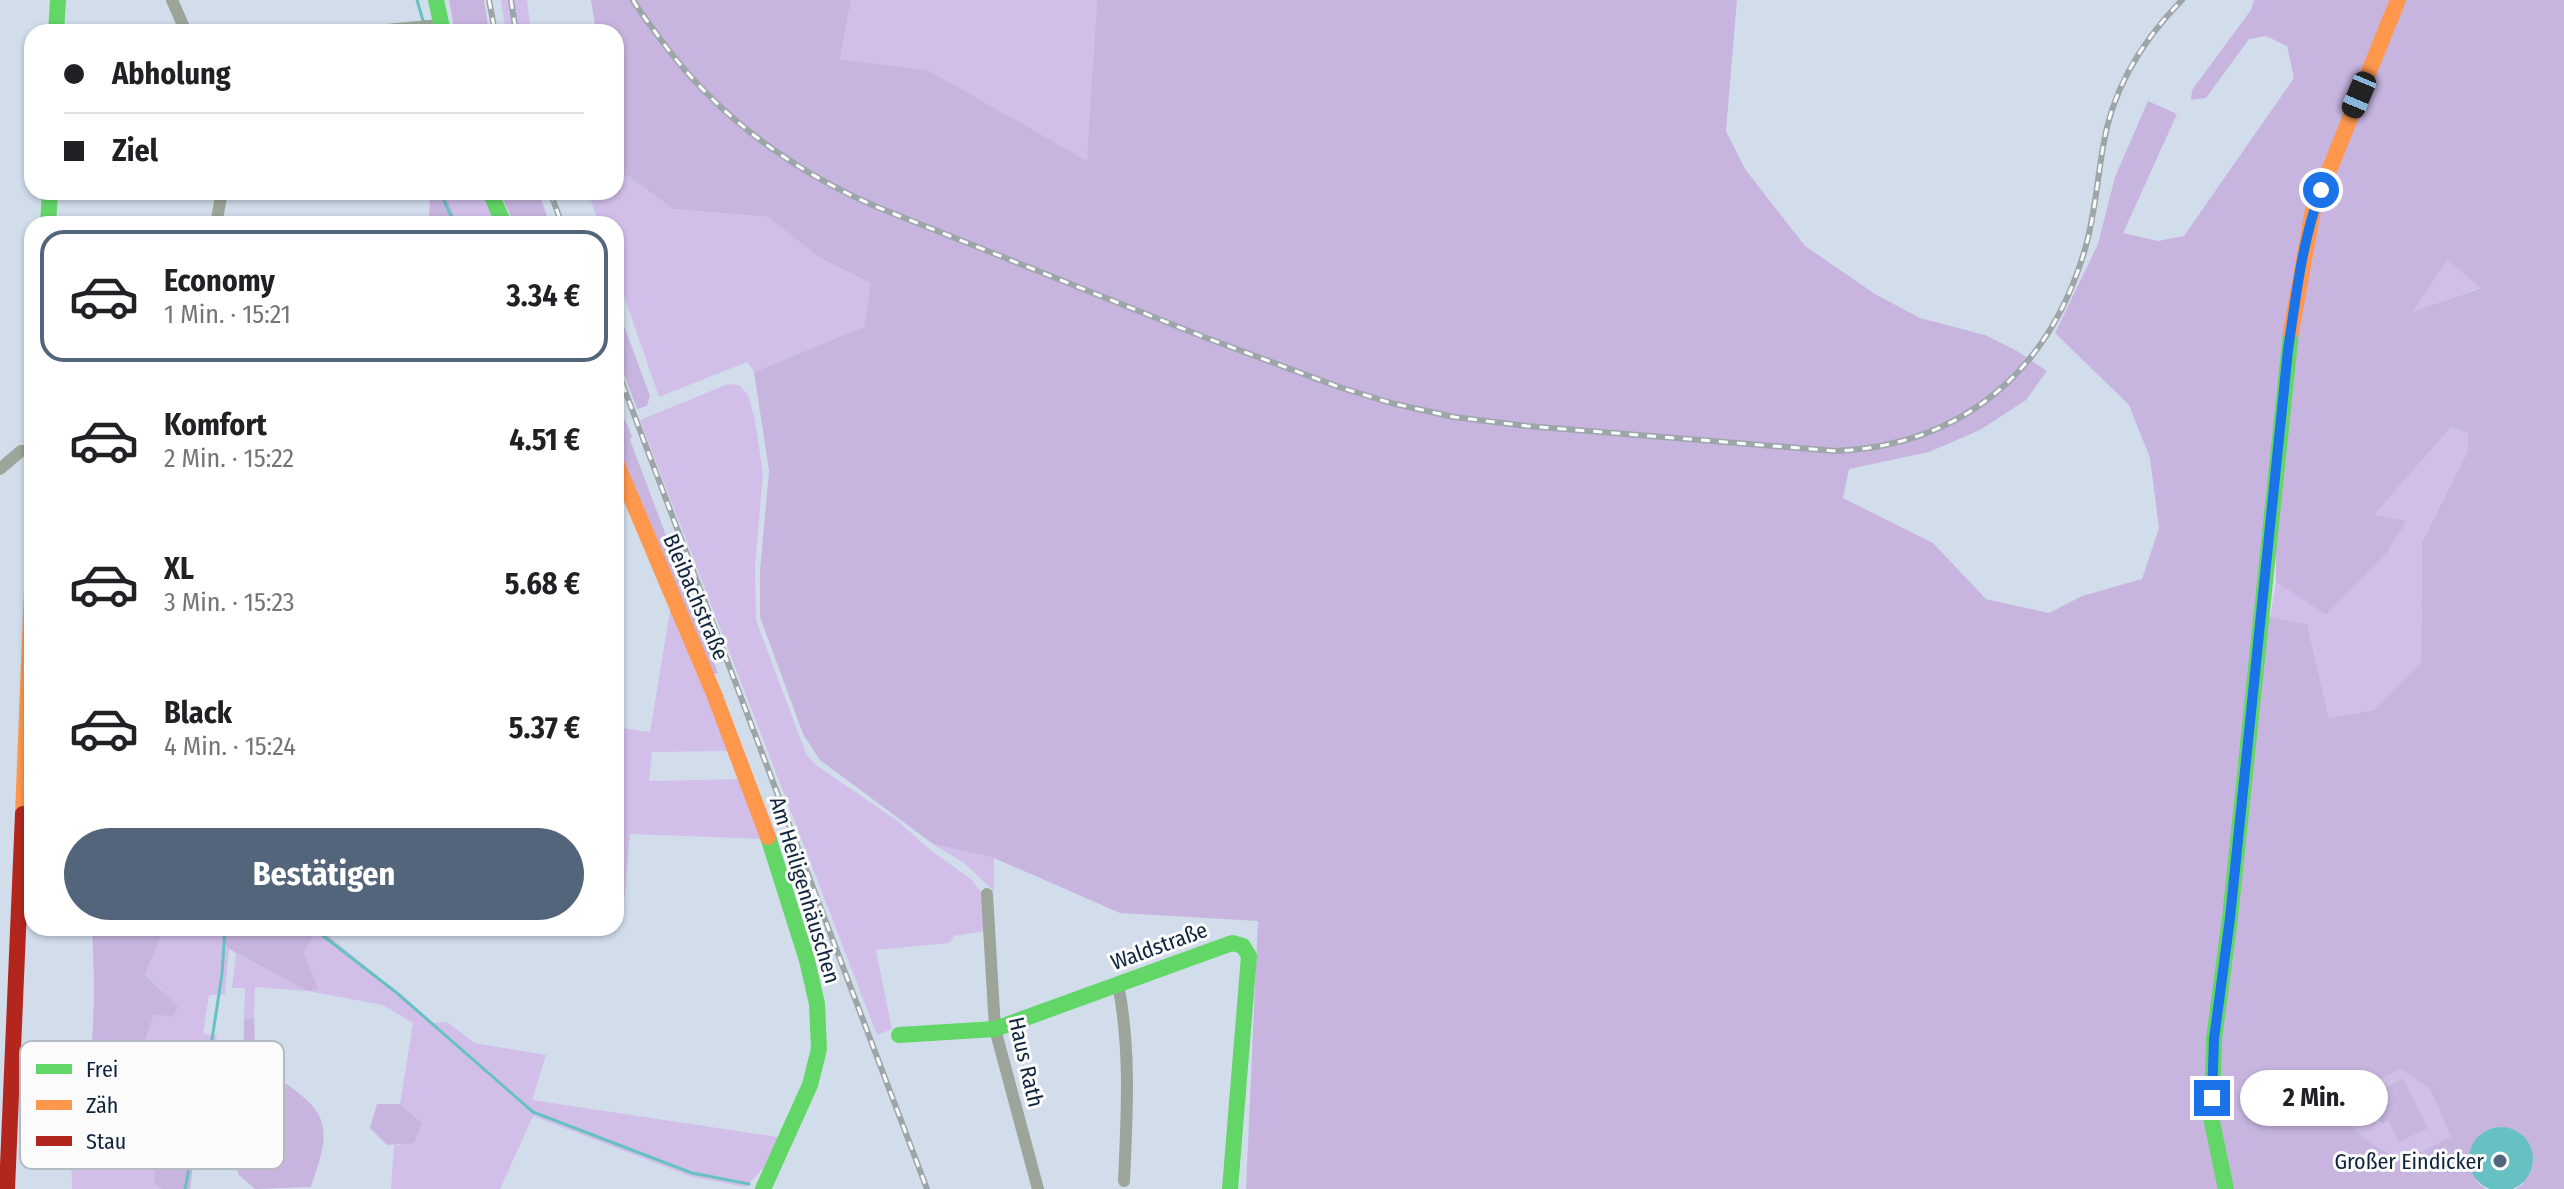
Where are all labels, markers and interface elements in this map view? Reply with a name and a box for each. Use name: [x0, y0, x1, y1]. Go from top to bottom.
text: Abholung: [112, 56, 231, 92]
car: [2339, 68, 2379, 122]
text: Ziel: [112, 133, 158, 169]
route start: [2303, 172, 2339, 208]
icon: car: [68, 260, 140, 332]
text: Economy: [164, 263, 275, 299]
text: 3.34 €: [507, 278, 580, 314]
text: 1 Min. · 15:21: [164, 299, 291, 330]
icon: car: [68, 404, 140, 476]
text: Komfort: [164, 407, 267, 443]
text: 4.51 €: [509, 422, 580, 458]
text: 2 Min. · 15:22: [164, 443, 294, 474]
street label: Bleibachstraße: [657, 530, 735, 664]
icon: car: [68, 548, 140, 620]
text: XL: [164, 551, 194, 587]
text: 5.68 €: [505, 566, 580, 602]
text: 3 Min. · 15:23: [164, 587, 295, 618]
icon: car: [68, 692, 140, 764]
text: Black: [164, 695, 232, 731]
text: 5.37 €: [509, 710, 580, 746]
text: 4 Min. · 15:24: [164, 731, 296, 762]
street label: Am Heiligenhäuschen: [764, 793, 846, 987]
button: Bestätigen: [64, 828, 584, 920]
street label: Waldstraße: [1107, 916, 1211, 976]
street label: Haus Rath: [1003, 1014, 1049, 1110]
legend: [20, 1041, 284, 1169]
text: Frei: [86, 1056, 118, 1083]
callout: 2 Min.: [2240, 1070, 2388, 1126]
route end: [2194, 1080, 2230, 1116]
text: 2 Min.: [2283, 1082, 2345, 1113]
text: Zäh: [86, 1092, 118, 1119]
text: Stau: [86, 1128, 126, 1155]
place label: Großer Eindicker: [2334, 1148, 2484, 1175]
marker: Großer Eindicker: [2491, 1152, 2509, 1170]

